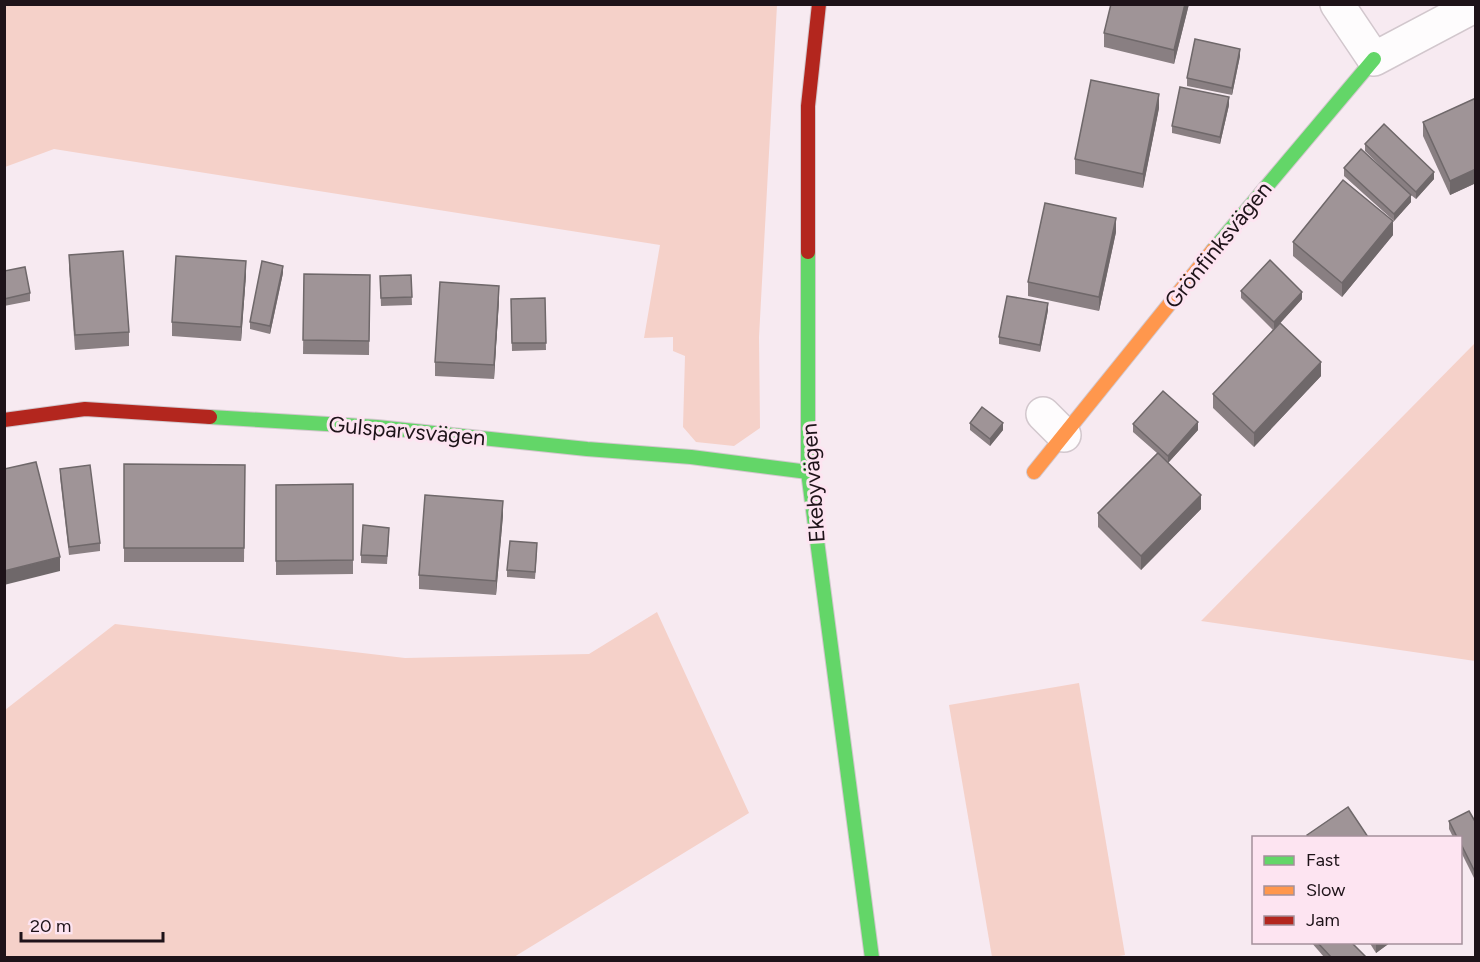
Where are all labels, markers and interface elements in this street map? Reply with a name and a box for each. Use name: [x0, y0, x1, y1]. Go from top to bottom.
street label: Grönfinksvägen: [1159, 176, 1277, 314]
street label: Gulsparvsvägen: [327, 411, 487, 451]
street label: Ekebyvägen: [795, 422, 831, 544]
legend: [1252, 836, 1462, 944]
text: Fast: [1306, 849, 1340, 871]
text: Slow: [1306, 879, 1345, 901]
scale bar: [21, 905, 164, 943]
text: Jam: [1306, 909, 1340, 931]
text: 20 m: [30, 915, 71, 937]

